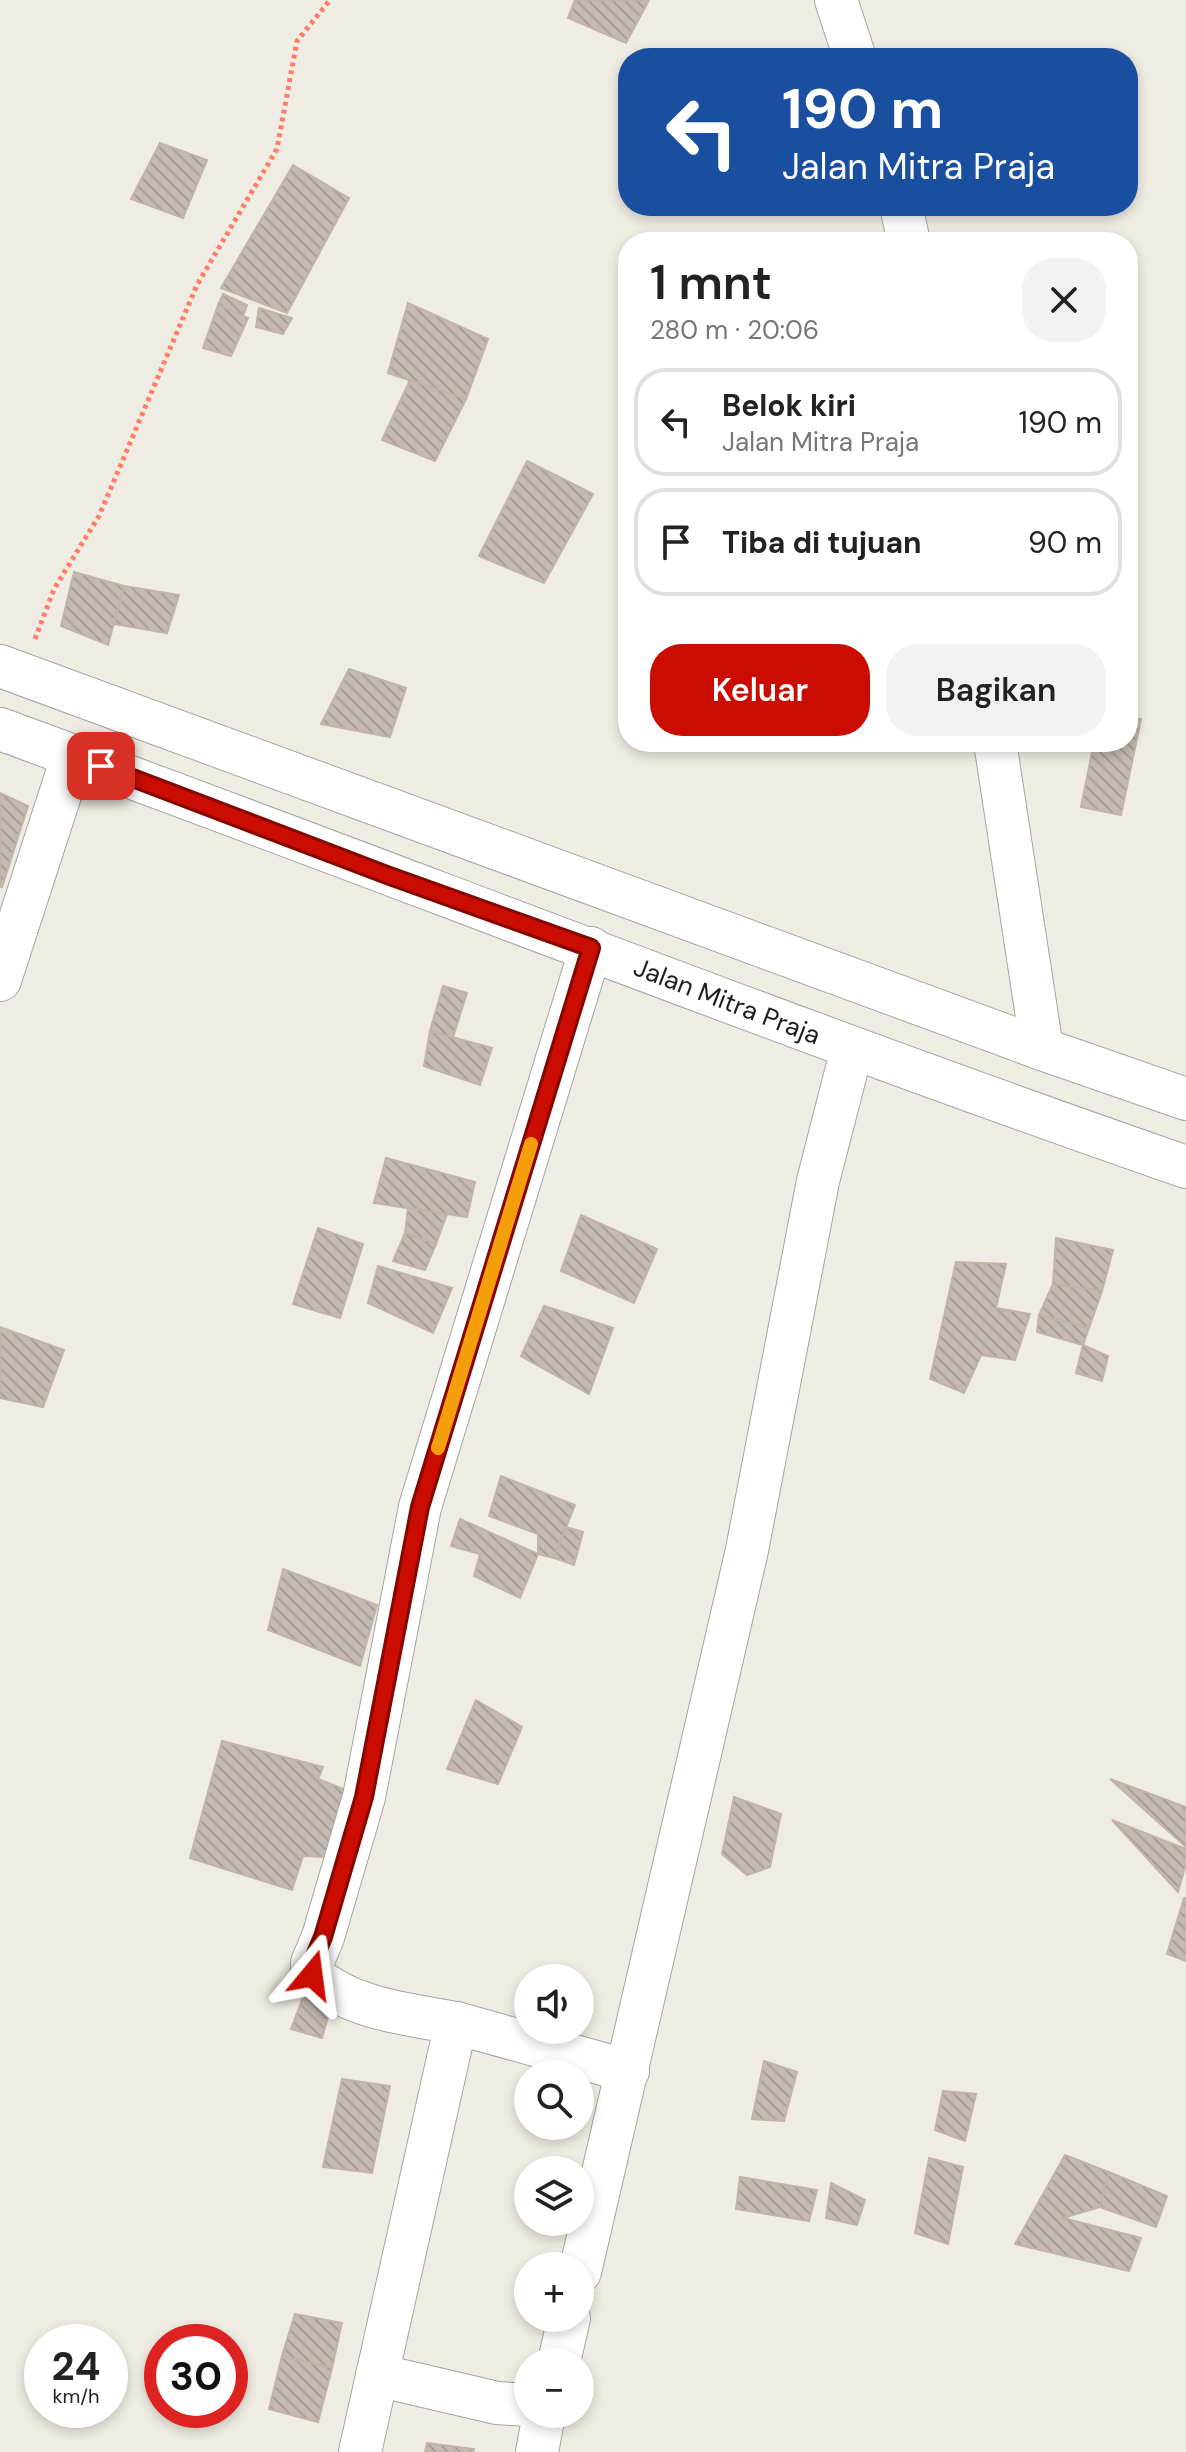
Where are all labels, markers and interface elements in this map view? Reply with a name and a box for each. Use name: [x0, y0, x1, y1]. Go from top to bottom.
text: 190 m: [782, 72, 943, 145]
icon: left: [650, 80, 754, 184]
text: Jalan Mitra Praja: [782, 143, 1055, 190]
text: 1 mnt: [650, 251, 772, 314]
button: close: [1022, 258, 1106, 342]
text: 280 m · 20:06: [650, 313, 819, 347]
text: Belok kiri: [722, 386, 856, 425]
icon: left: [654, 400, 698, 444]
text: 190 m: [1019, 403, 1102, 442]
text: Jalan Mitra Praja: [722, 425, 919, 459]
icon: arrive: [654, 520, 698, 564]
text: Tiba di tujuan: [722, 523, 922, 562]
text: 90 m: [1028, 523, 1102, 562]
button: Keluar: [650, 644, 870, 736]
button: Bagikan: [886, 644, 1106, 736]
pin: [67, 732, 135, 800]
icon: arrive: [79, 744, 123, 788]
street label: Jalan Mitra Praja: [629, 950, 825, 1052]
position arrow: [270, 1933, 354, 2017]
map controls: [514, 1964, 594, 2428]
button: sound: [514, 1964, 594, 2044]
button: search: [514, 2060, 594, 2140]
button: layers: [514, 2156, 594, 2236]
button: +: [514, 2252, 594, 2332]
speed limit sign: 30: [144, 2324, 248, 2428]
text: 24: [52, 2340, 100, 2392]
button: −: [514, 2348, 594, 2428]
text: km/h: [52, 2383, 100, 2409]

